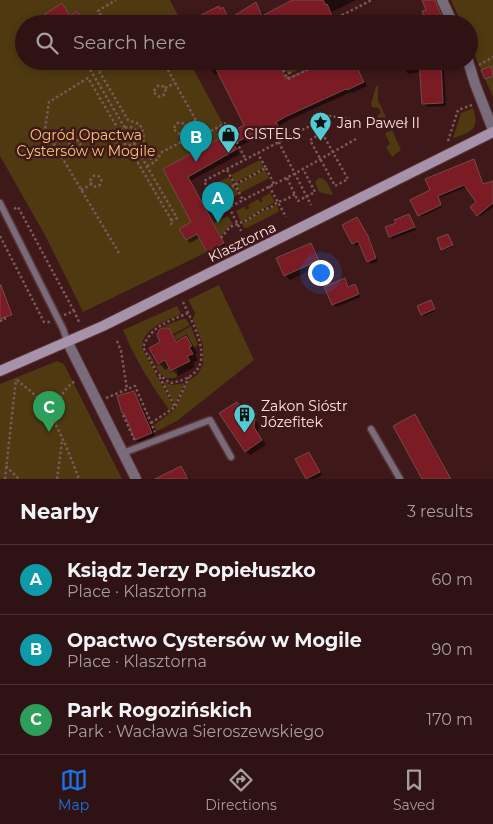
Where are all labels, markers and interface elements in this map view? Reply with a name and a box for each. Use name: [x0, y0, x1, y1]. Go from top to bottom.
search box: [15, 15, 478, 70]
icon: search: [33, 29, 61, 57]
text: Search here: [73, 31, 186, 54]
place icon: Jan Paweł II: [309, 111, 333, 142]
place label: Jan Paweł II: [336, 114, 420, 132]
pin: B: [180, 121, 212, 162]
shop icon: CISTELS: [216, 122, 240, 153]
place label: CISTELS: [244, 125, 301, 143]
park label: Ogród Opactwa Cystersów w Mogile: [17, 126, 155, 160]
pin: A: [202, 182, 234, 223]
street label: Klasztorna: [205, 218, 279, 266]
your location: [308, 260, 334, 286]
pin: C: [33, 391, 65, 432]
place label: Zakon Sióstr Józefitek: [260, 397, 348, 431]
building icon: Zakon Sióstr Józefitek: [233, 402, 257, 433]
text: Nearby: [20, 499, 99, 524]
text: 3 results: [407, 502, 473, 521]
text: Ksiądz Jerzy Popiełuszko: [67, 559, 316, 582]
text: A: [30, 570, 42, 589]
text: 60 m: [431, 570, 473, 589]
text: Place · Klasztorna: [67, 582, 207, 601]
text: Opactwo Cystersów w Mogile: [67, 629, 362, 652]
text: B: [30, 640, 42, 659]
text: 90 m: [431, 640, 473, 659]
text: Place · Klasztorna: [67, 652, 207, 671]
text: Park Rogozińskich: [67, 699, 252, 722]
text: C: [30, 710, 42, 729]
text: 170 m: [426, 710, 473, 729]
text: Park · Wacława Sieroszewskiego: [67, 722, 324, 741]
tab: Map: [58, 766, 89, 814]
tab: Directions: [205, 766, 277, 814]
tab: Saved: [393, 766, 435, 814]

